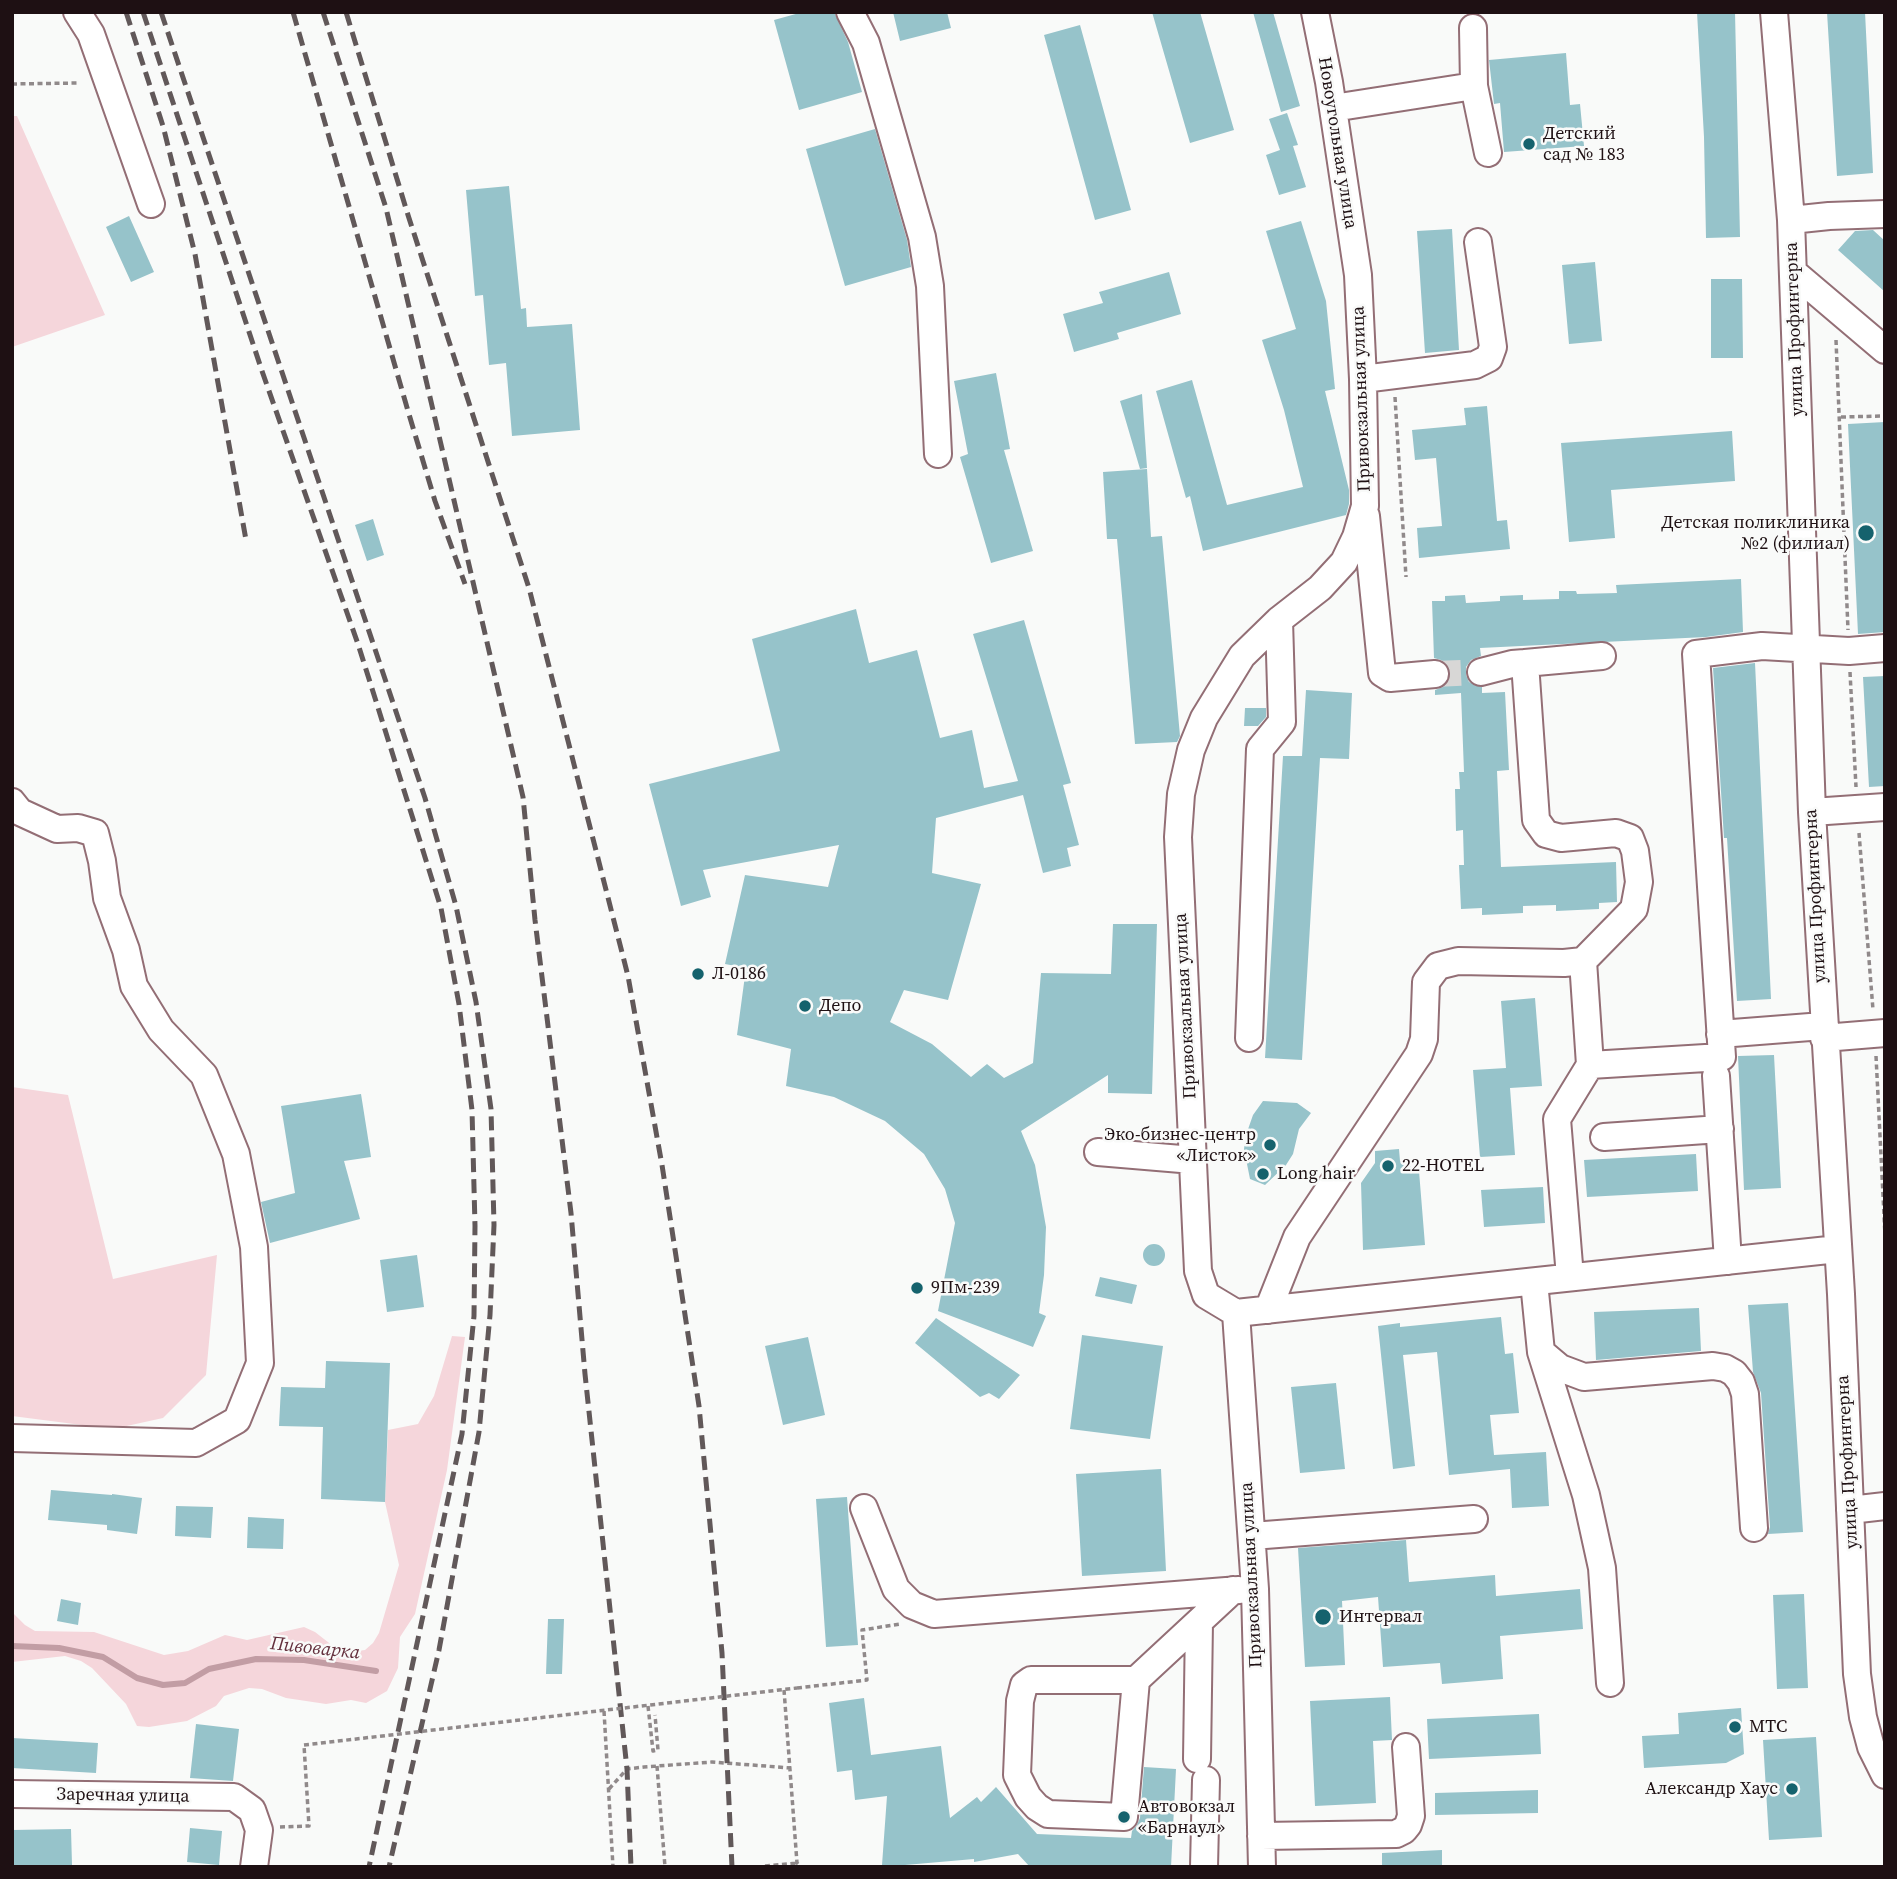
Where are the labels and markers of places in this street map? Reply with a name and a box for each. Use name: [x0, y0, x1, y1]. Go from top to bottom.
place label: Детский сад № 183: [1543, 123, 1625, 166]
marker: Детский сад № 183: [1521, 136, 1537, 152]
place label: Детская поликлиника №2 (филиал): [1661, 512, 1850, 554]
marker: Детская поликлиника №2 (филиал): [1856, 523, 1876, 543]
place label: Л-0186: [712, 963, 766, 985]
marker: Л-0186: [690, 966, 706, 982]
place label: Депо: [819, 995, 861, 1017]
marker: Депо: [797, 998, 813, 1014]
place label: Эко-бизнес-центр «Листок»: [1104, 1124, 1256, 1166]
marker: Эко-бизнес-центр «Листок»: [1262, 1137, 1278, 1153]
place label: 22-HOTEL: [1402, 1155, 1484, 1177]
marker: 22-HOTEL: [1380, 1158, 1396, 1174]
place label: Long hair: [1277, 1163, 1355, 1185]
marker: Long hair: [1255, 1166, 1271, 1182]
place label: 9Пм-239: [931, 1277, 1000, 1299]
marker: 9Пм-239: [909, 1280, 925, 1296]
place label: Интервал: [1339, 1606, 1422, 1628]
marker: Интервал: [1313, 1607, 1333, 1627]
place label: МТС: [1749, 1716, 1787, 1738]
marker: МТС: [1727, 1719, 1743, 1735]
place label: Александр Хаус: [1645, 1778, 1778, 1800]
marker: Александр Хаус: [1784, 1781, 1800, 1797]
place label: Автовокзал «Барнаул»: [1138, 1796, 1235, 1839]
marker: Автовокзал «Барнаул»: [1116, 1809, 1132, 1825]

